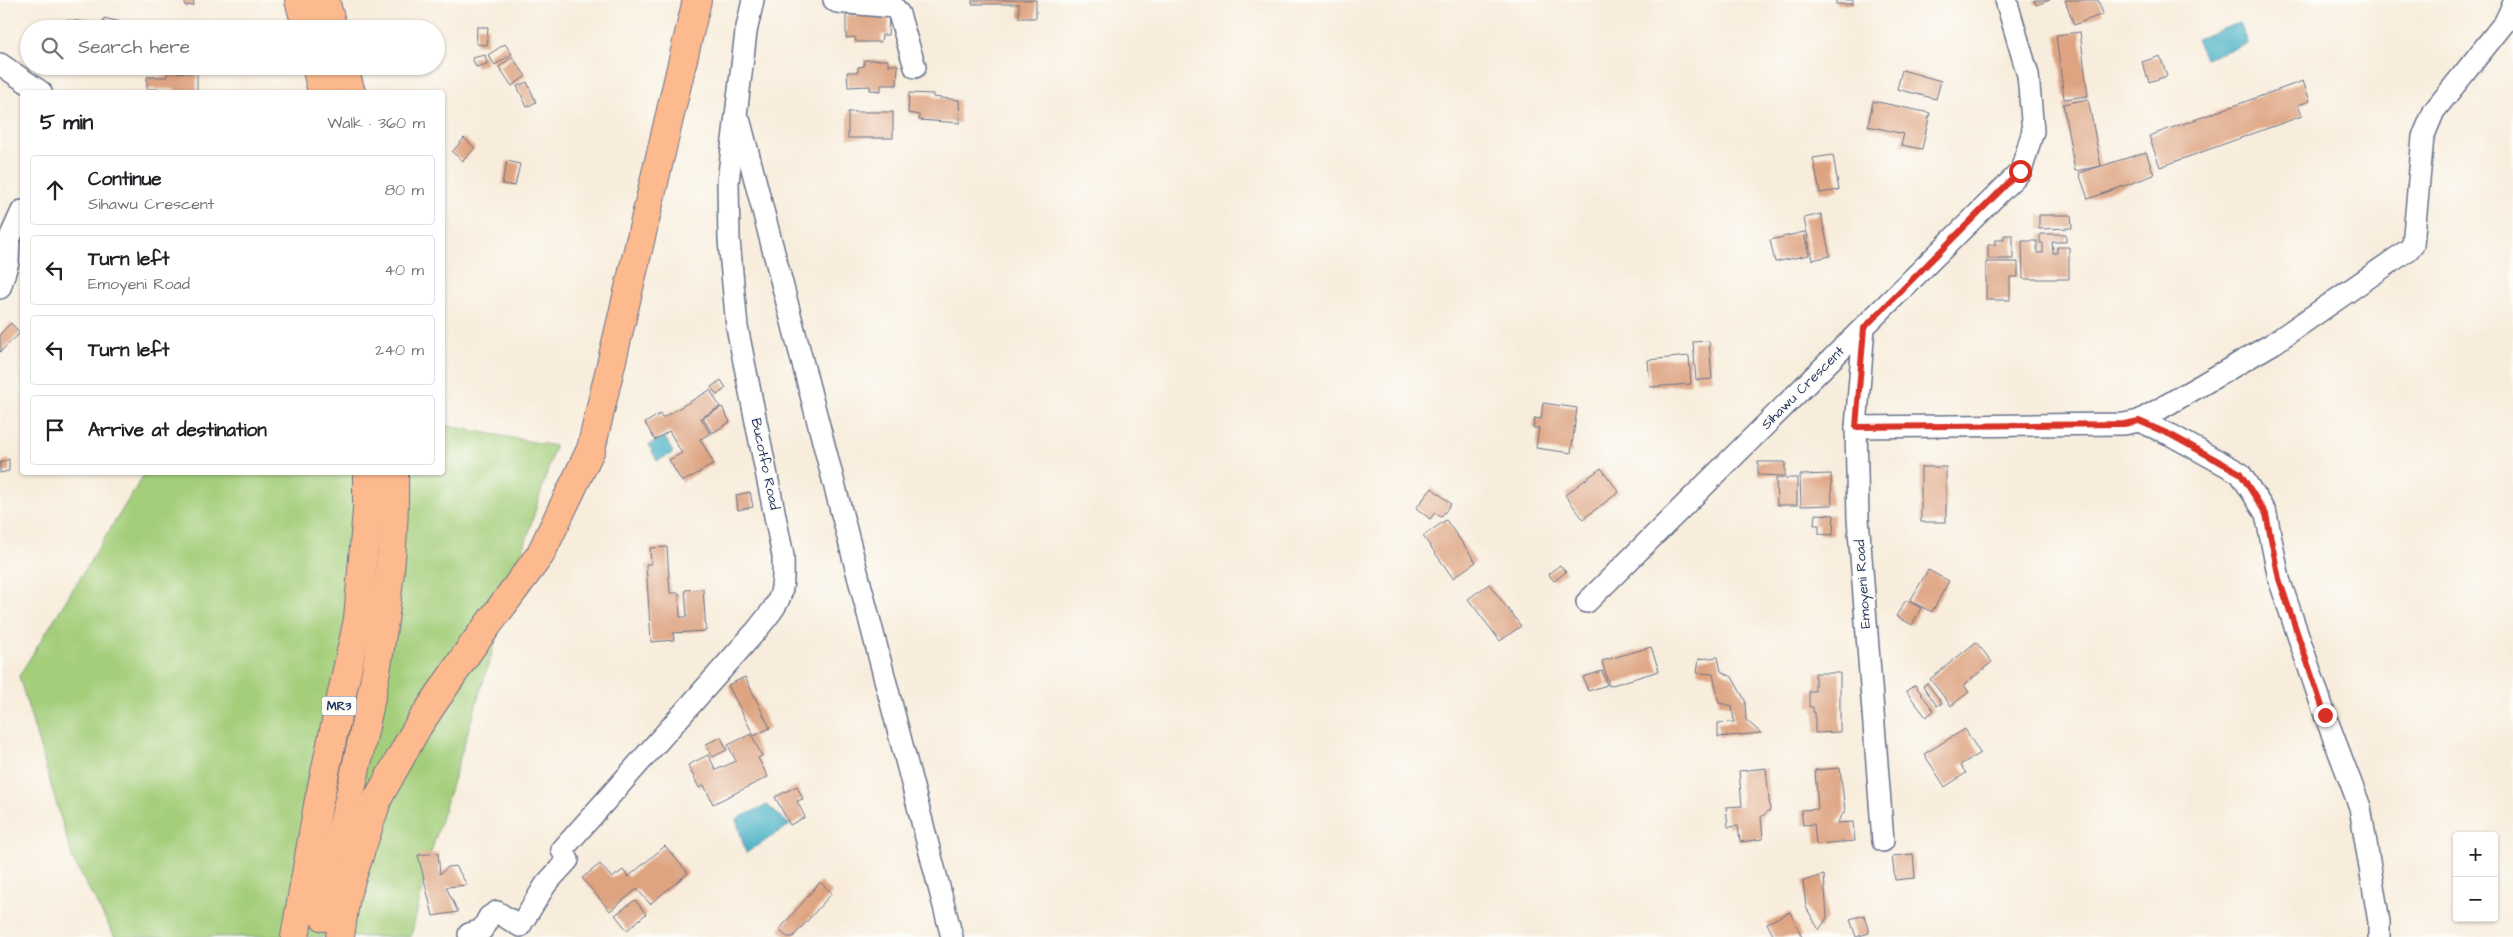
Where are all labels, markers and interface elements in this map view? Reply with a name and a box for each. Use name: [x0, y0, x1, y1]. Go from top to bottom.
search box: [20, 20, 445, 75]
icon: search: [38, 34, 66, 62]
text: Search here: [78, 34, 190, 61]
text: 5 min: [40, 108, 93, 137]
text: Walk · 360 m: [327, 112, 425, 134]
route start: [2009, 160, 2032, 183]
text: Continue: [88, 166, 162, 193]
icon: ahead: [41, 176, 69, 204]
text: 80 m: [385, 179, 424, 201]
text: Sihawu Crescent: [88, 193, 214, 215]
text: Turn left: [88, 246, 169, 273]
icon: left: [41, 256, 69, 284]
text: 40 m: [384, 259, 424, 281]
text: Emoyeni Road: [88, 273, 190, 295]
icon: left: [41, 336, 69, 364]
text: Turn left: [88, 337, 169, 364]
text: 240 m: [375, 339, 424, 361]
street label: Sihawu Crescent: [1757, 342, 1849, 434]
icon: arrive: [41, 416, 69, 444]
street label: Bucotfo Road: [746, 416, 784, 512]
text: Arrive at destination: [88, 417, 267, 444]
street label: Emoyeni Road: [1850, 539, 1876, 629]
road number: MR3: [322, 696, 356, 716]
route end: [2314, 704, 2337, 727]
map controls: [2453, 832, 2498, 922]
button: +: [2453, 832, 2498, 877]
button: −: [2453, 877, 2498, 922]

